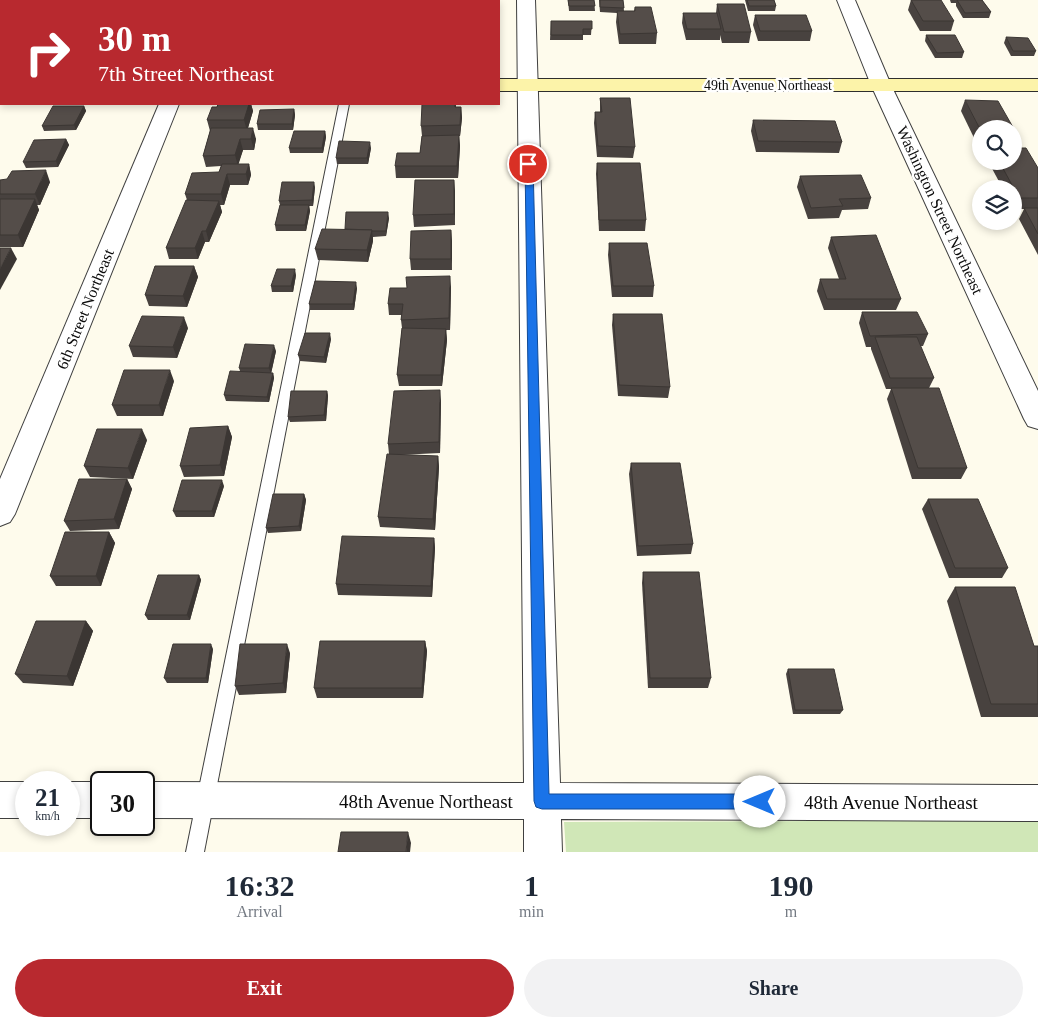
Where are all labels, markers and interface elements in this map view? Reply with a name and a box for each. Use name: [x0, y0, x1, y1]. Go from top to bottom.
icon: right: [15, 20, 80, 85]
text: 30 m: [98, 20, 171, 59]
text: 7th Street Northeast: [98, 61, 274, 86]
street label: 49th Avenue Northeast: [704, 78, 832, 93]
map controls: [972, 120, 1022, 230]
button: search: [972, 120, 1022, 170]
street label: Washington Street Northeast: [893, 123, 987, 298]
pin: [507, 143, 549, 185]
icon: arrive: [514, 150, 542, 178]
button: layers: [972, 180, 1022, 230]
street label: 6th Street Northeast: [53, 246, 117, 372]
speed limit sign: 30: [90, 771, 155, 836]
position arrow: [733, 775, 785, 827]
text: 21: [35, 784, 60, 811]
street label: 48th Avenue Northeast: [339, 791, 514, 812]
street label: 48th Avenue Northeast: [804, 792, 979, 813]
text: km/h: [35, 809, 60, 823]
text: 16:32: [225, 869, 295, 902]
text: 1: [524, 869, 539, 902]
text: 190: [768, 869, 813, 902]
text: Arrival: [236, 903, 283, 920]
text: min: [519, 903, 544, 920]
text: m: [785, 903, 797, 920]
button: Exit: [15, 959, 514, 1017]
button: Share: [524, 959, 1023, 1017]

